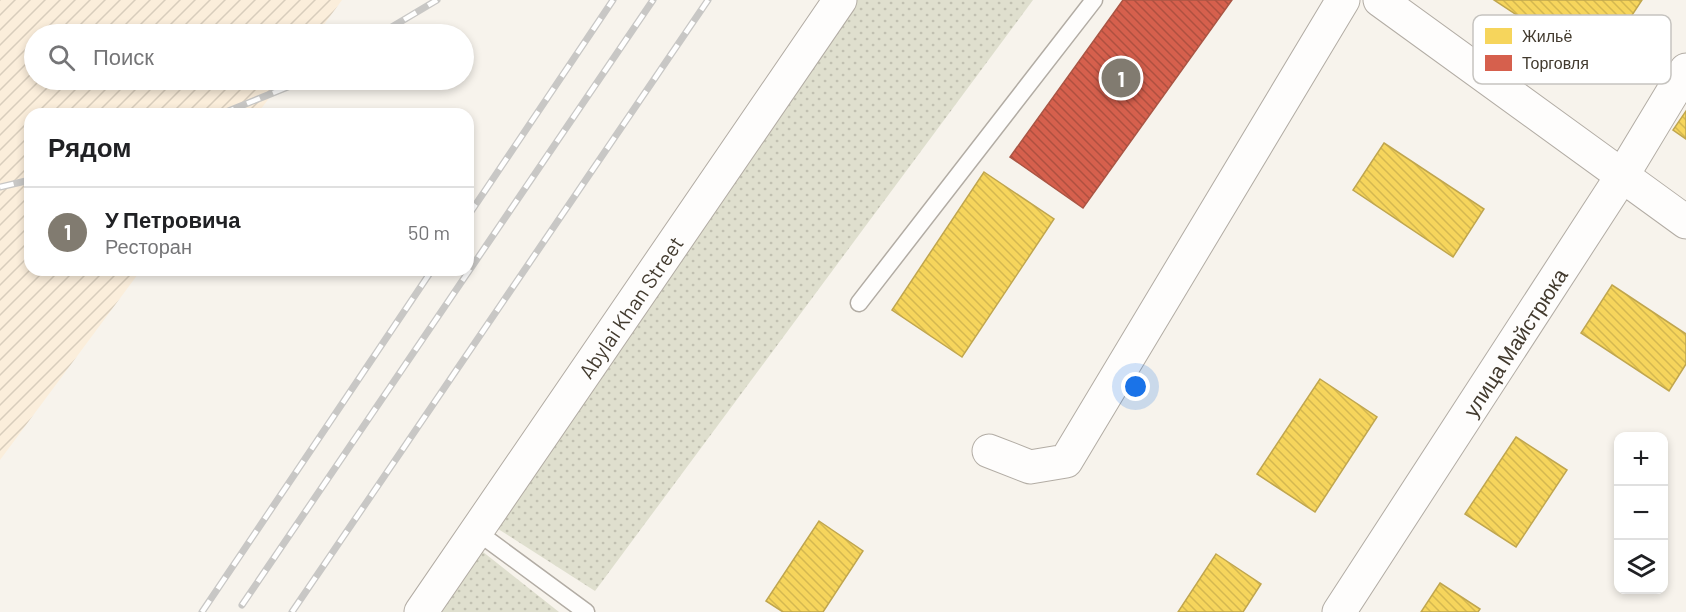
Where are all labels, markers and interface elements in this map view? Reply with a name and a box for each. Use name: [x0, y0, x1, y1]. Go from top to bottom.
legend: [1473, 15, 1671, 84]
search box: [24, 24, 474, 90]
text: Жильё: [1522, 26, 1572, 45]
icon: search: [45, 41, 78, 74]
text: Поиск: [93, 43, 154, 69]
text: Торговля: [1522, 53, 1589, 72]
pin: 1: [1102, 56, 1140, 100]
text: Рядом: [48, 131, 131, 162]
text: У Петровича: [105, 206, 241, 232]
text: 1: [64, 220, 71, 244]
text: 50 m: [408, 220, 450, 244]
street label: Abylai Khan Street: [573, 231, 687, 383]
text: Ресторан: [105, 234, 192, 258]
street label: улица Майстрюка: [1457, 263, 1572, 421]
your location: [1121, 372, 1150, 401]
map controls: [1614, 432, 1668, 594]
button: +: [1614, 432, 1668, 486]
button: −: [1614, 486, 1668, 540]
button: layers: [1614, 540, 1668, 594]

